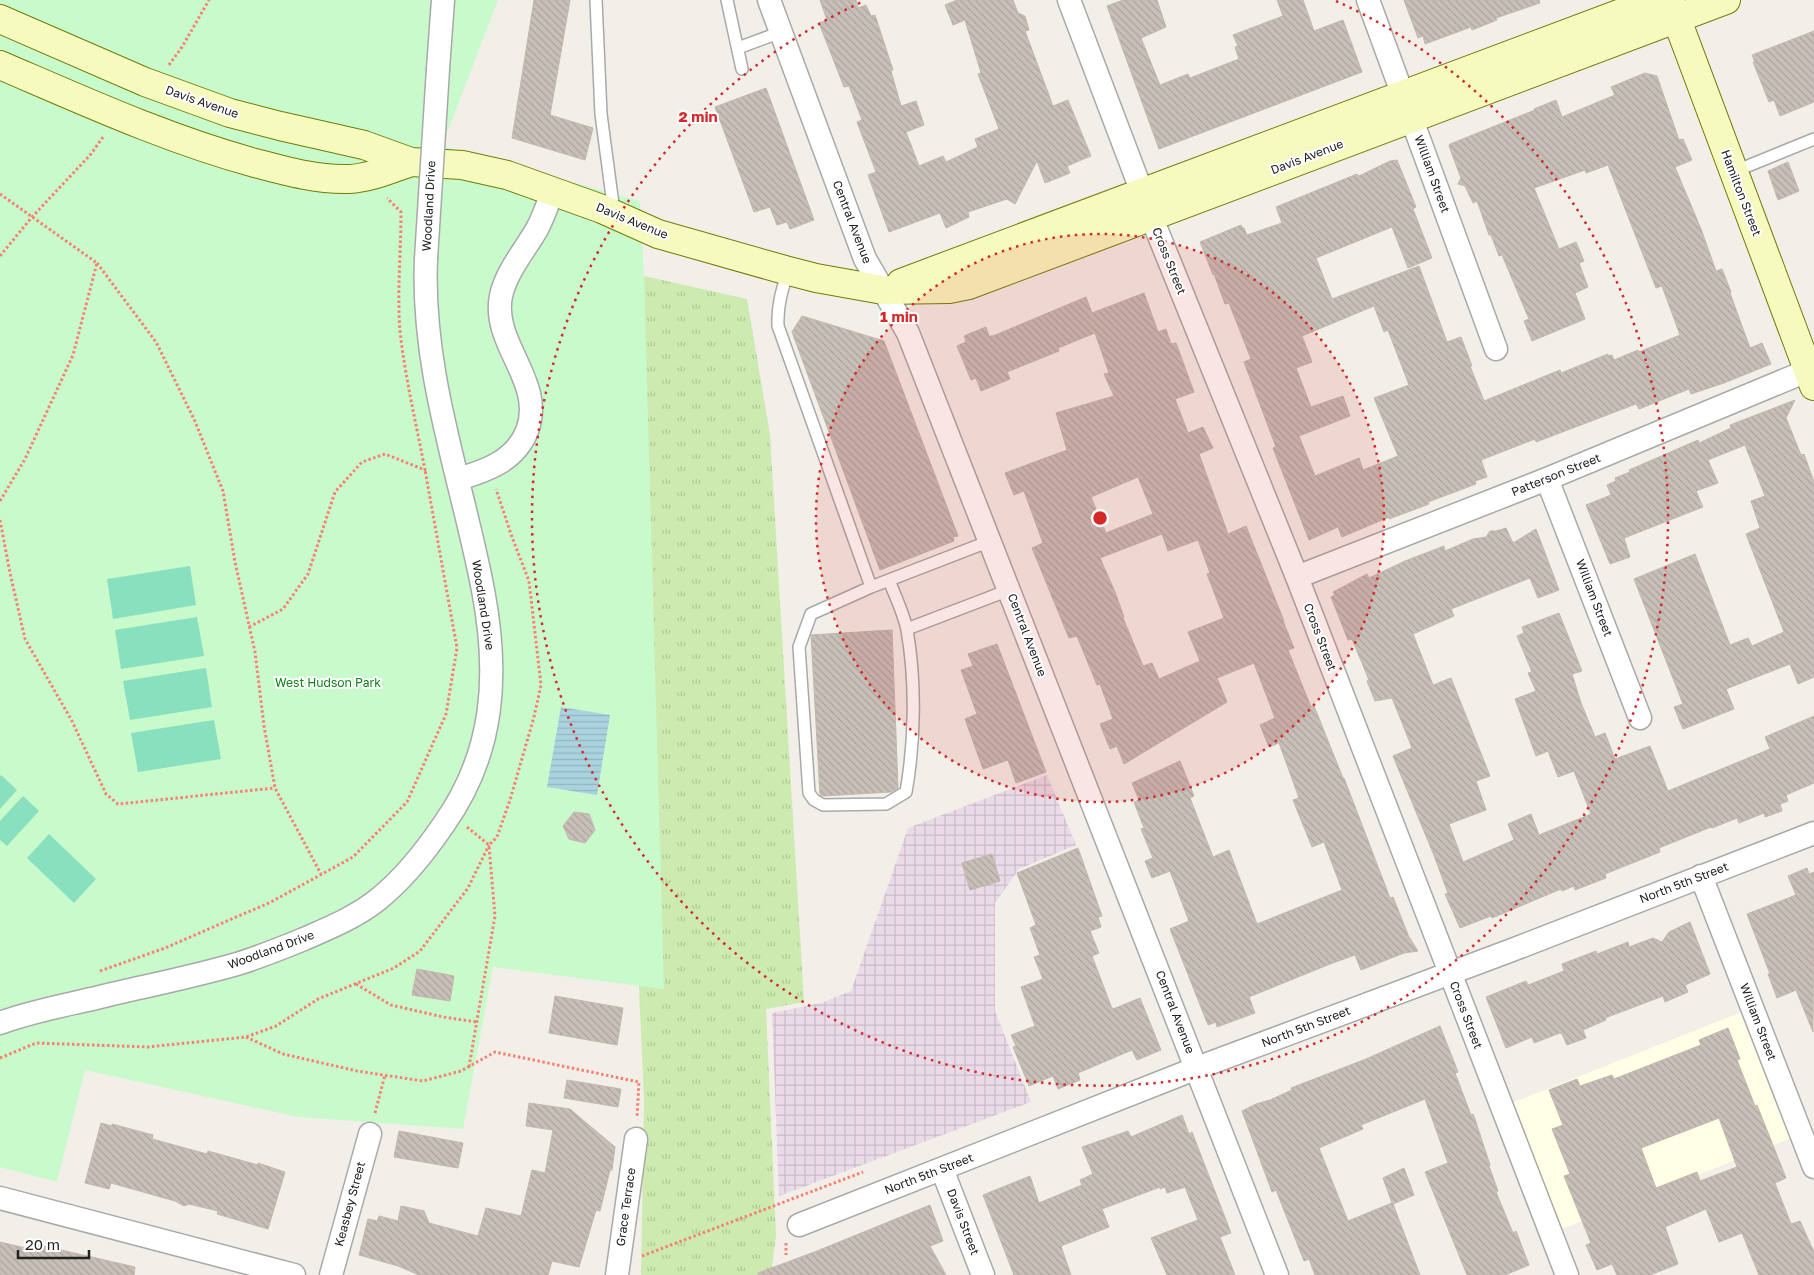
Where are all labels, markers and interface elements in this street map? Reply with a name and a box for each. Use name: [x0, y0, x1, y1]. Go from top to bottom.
street label: Davis Avenue: [164, 82, 241, 121]
text: 2 min: [678, 107, 718, 125]
street label: William Street: [1411, 133, 1454, 215]
street label: Davis Avenue: [1268, 136, 1345, 177]
street label: Hamilton Street: [1718, 148, 1765, 238]
street label: Woodland Drive: [419, 160, 438, 252]
street label: Central Avenue: [830, 178, 875, 265]
street label: Davis Avenue: [594, 199, 671, 242]
street label: Cross Street: [1149, 225, 1190, 297]
text: 1 min: [880, 307, 918, 325]
street label: Patterson Street: [1509, 450, 1603, 499]
centre of rings: [1091, 509, 1109, 527]
street label: William Street: [1573, 557, 1616, 639]
street label: Woodland Drive: [469, 559, 498, 651]
street label: Central Avenue: [1005, 591, 1050, 678]
street label: Cross Street: [1301, 601, 1340, 673]
park label: West Hudson Park: [275, 675, 381, 690]
street label: North 5th Street: [1637, 859, 1731, 906]
street label: Woodland Drive: [226, 927, 316, 972]
street label: Central Avenue: [1153, 968, 1198, 1055]
street label: Cross Street: [1447, 979, 1486, 1051]
street label: William Street: [1737, 981, 1780, 1063]
street label: North 5th Street: [1259, 1003, 1353, 1050]
street label: North 5th Street: [882, 1150, 976, 1197]
street label: Keasbey Street: [331, 1159, 368, 1248]
street label: Grace Terrace: [613, 1167, 638, 1247]
street label: Davis Street: [944, 1187, 983, 1257]
scale bar: [18, 1228, 89, 1260]
text: 20 m: [25, 1235, 60, 1253]

